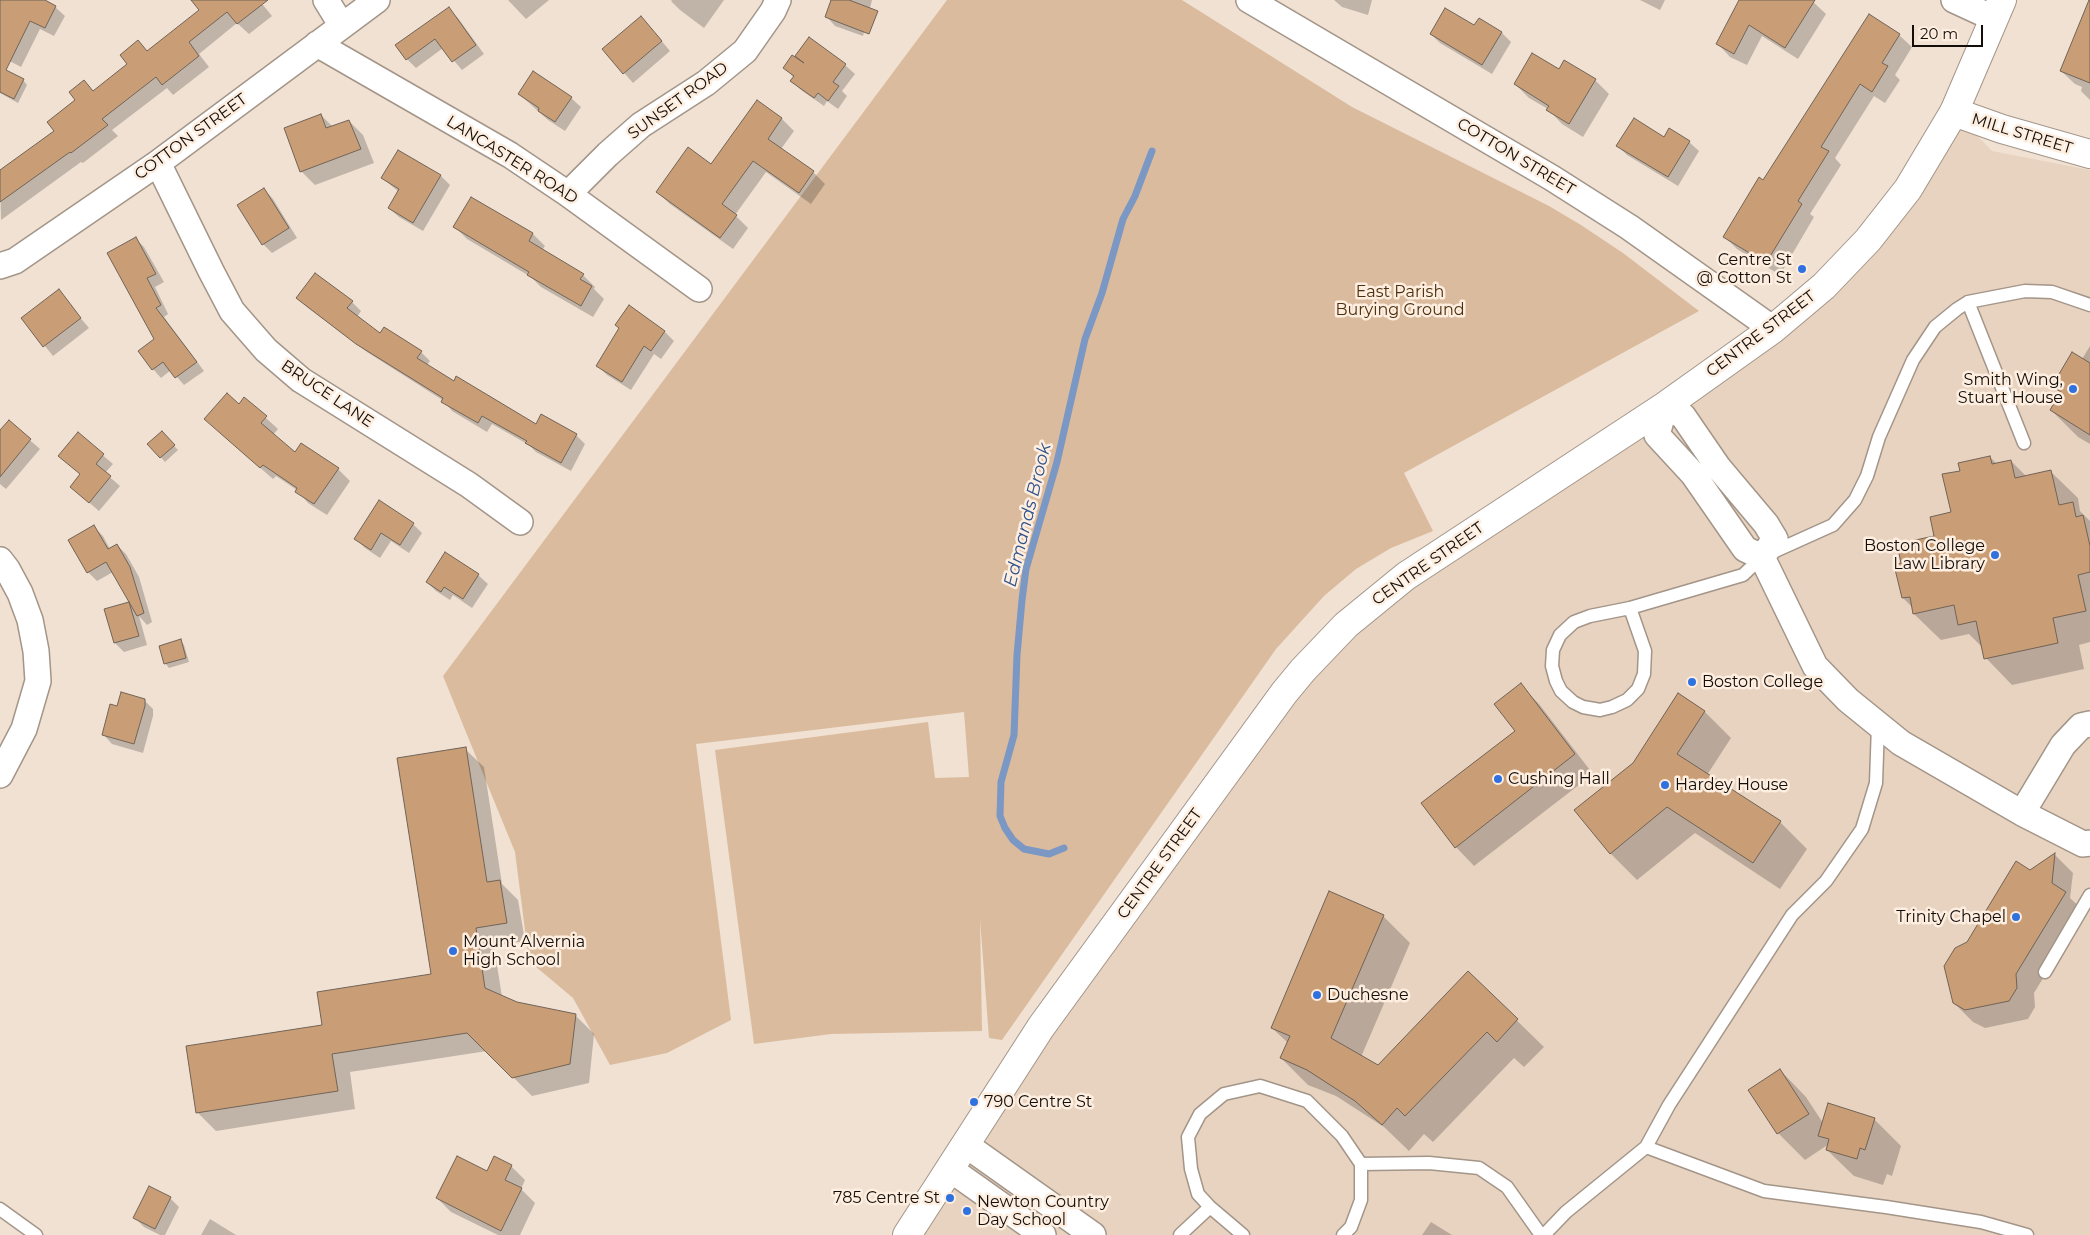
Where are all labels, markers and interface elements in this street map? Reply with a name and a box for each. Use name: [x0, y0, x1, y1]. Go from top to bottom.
scale bar: [1915, 15, 1986, 47]
text: 20 m: [1920, 24, 1958, 43]
street label: SUNSET ROAD: [624, 58, 732, 144]
street label: COTTON STREET: [131, 90, 251, 184]
street label: MILL STREET: [1969, 110, 2075, 158]
street label: LANCASTER ROAD: [443, 112, 581, 208]
street label: COTTON STREET: [1454, 114, 1578, 200]
place label: Centre St @ Cotton St: [1696, 250, 1792, 288]
marker: Centre St @ Cotton St: [1796, 263, 1808, 275]
park label: East Parish Burying Ground: [1335, 282, 1465, 320]
street label: CENTRE STREET: [1703, 287, 1819, 381]
street label: BRUCE LANE: [277, 356, 377, 432]
place label: Smith Wing, Stuart House: [1958, 370, 2063, 408]
marker: Smith Wing, Stuart House: [2067, 383, 2079, 395]
water label: Edmands Brook: [1000, 441, 1056, 589]
street label: CENTRE STREET: [1369, 518, 1487, 610]
place label: Boston College Law Library: [1864, 536, 1985, 574]
marker: Boston College Law Library: [1989, 549, 2001, 561]
place label: Boston College: [1702, 672, 1823, 692]
marker: Boston College: [1686, 676, 1698, 688]
place label: Cushing Hall: [1508, 769, 1610, 789]
marker: Cushing Hall: [1492, 773, 1504, 785]
place label: Hardey House: [1675, 775, 1788, 795]
marker: Hardey House: [1659, 779, 1671, 791]
street label: CENTRE STREET: [1114, 805, 1206, 923]
place label: Trinity Chapel: [1896, 907, 2006, 927]
marker: Trinity Chapel: [2010, 911, 2022, 923]
place label: Mount Alvernia High School: [463, 932, 585, 970]
marker: Mount Alvernia High School: [447, 945, 459, 957]
place label: Duchesne: [1327, 985, 1409, 1005]
marker: Duchesne: [1311, 989, 1323, 1001]
place label: 790 Centre St: [984, 1092, 1092, 1112]
marker: 790 Centre St: [968, 1096, 980, 1108]
place label: 785 Centre St: [833, 1188, 940, 1208]
marker: 785 Centre St: [944, 1192, 956, 1204]
place label: Newton Country Day School: [977, 1192, 1109, 1230]
marker: Newton Country Day School: [961, 1205, 973, 1217]

